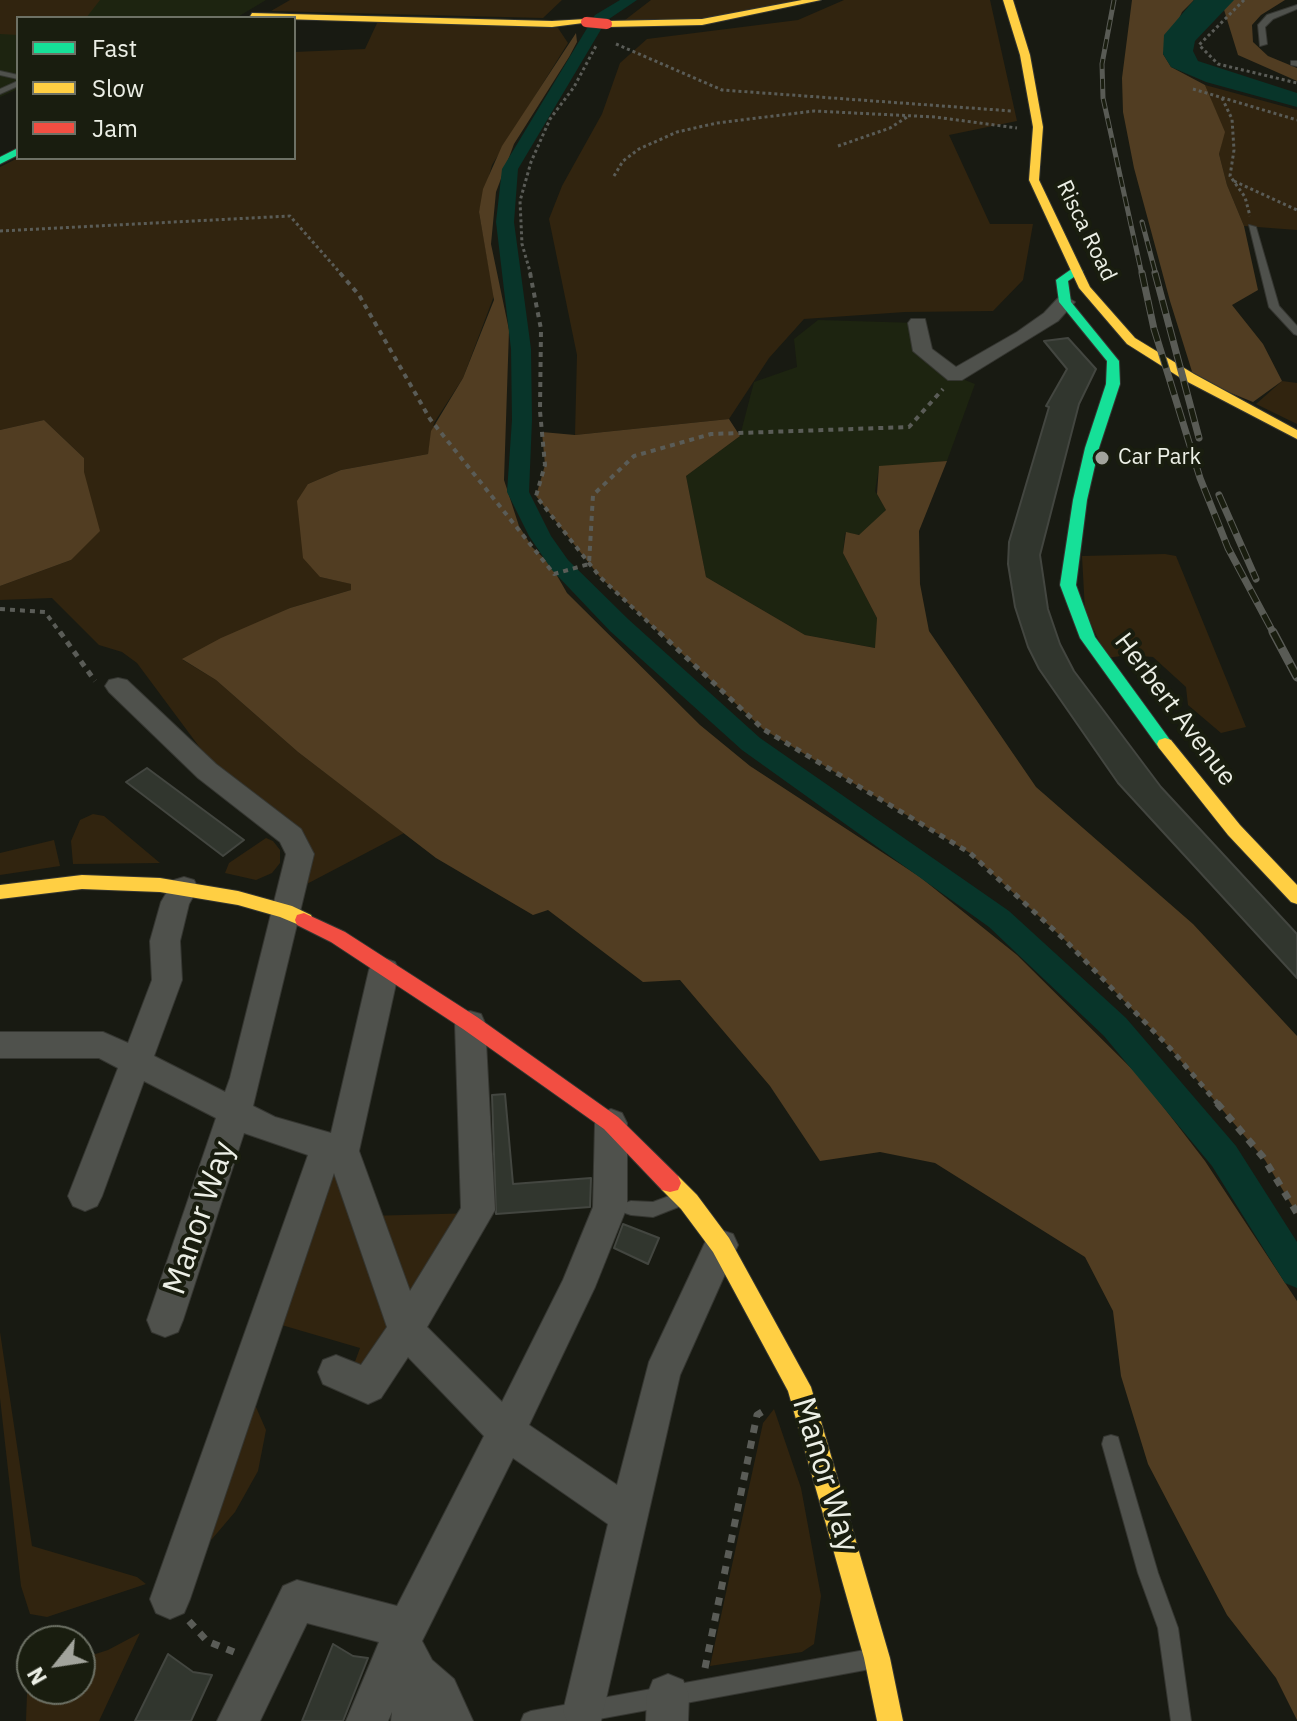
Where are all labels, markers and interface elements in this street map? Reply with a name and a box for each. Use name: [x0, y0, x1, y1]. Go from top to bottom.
legend: [16, 16, 296, 160]
text: Fast: [92, 32, 137, 64]
text: Slow: [92, 72, 144, 104]
text: Jam: [92, 112, 138, 144]
street label: Risca Road: [1050, 176, 1122, 286]
place label: Car Park: [1118, 445, 1201, 471]
marker: Car Park: [1093, 449, 1111, 467]
street label: Herbert Avenue: [1107, 627, 1243, 793]
street label: Manor Way: [156, 1136, 244, 1300]
street label: Manor Way: [783, 1393, 867, 1557]
north arrow: [16, 1625, 96, 1705]
text: N: [20, 1662, 53, 1690]

